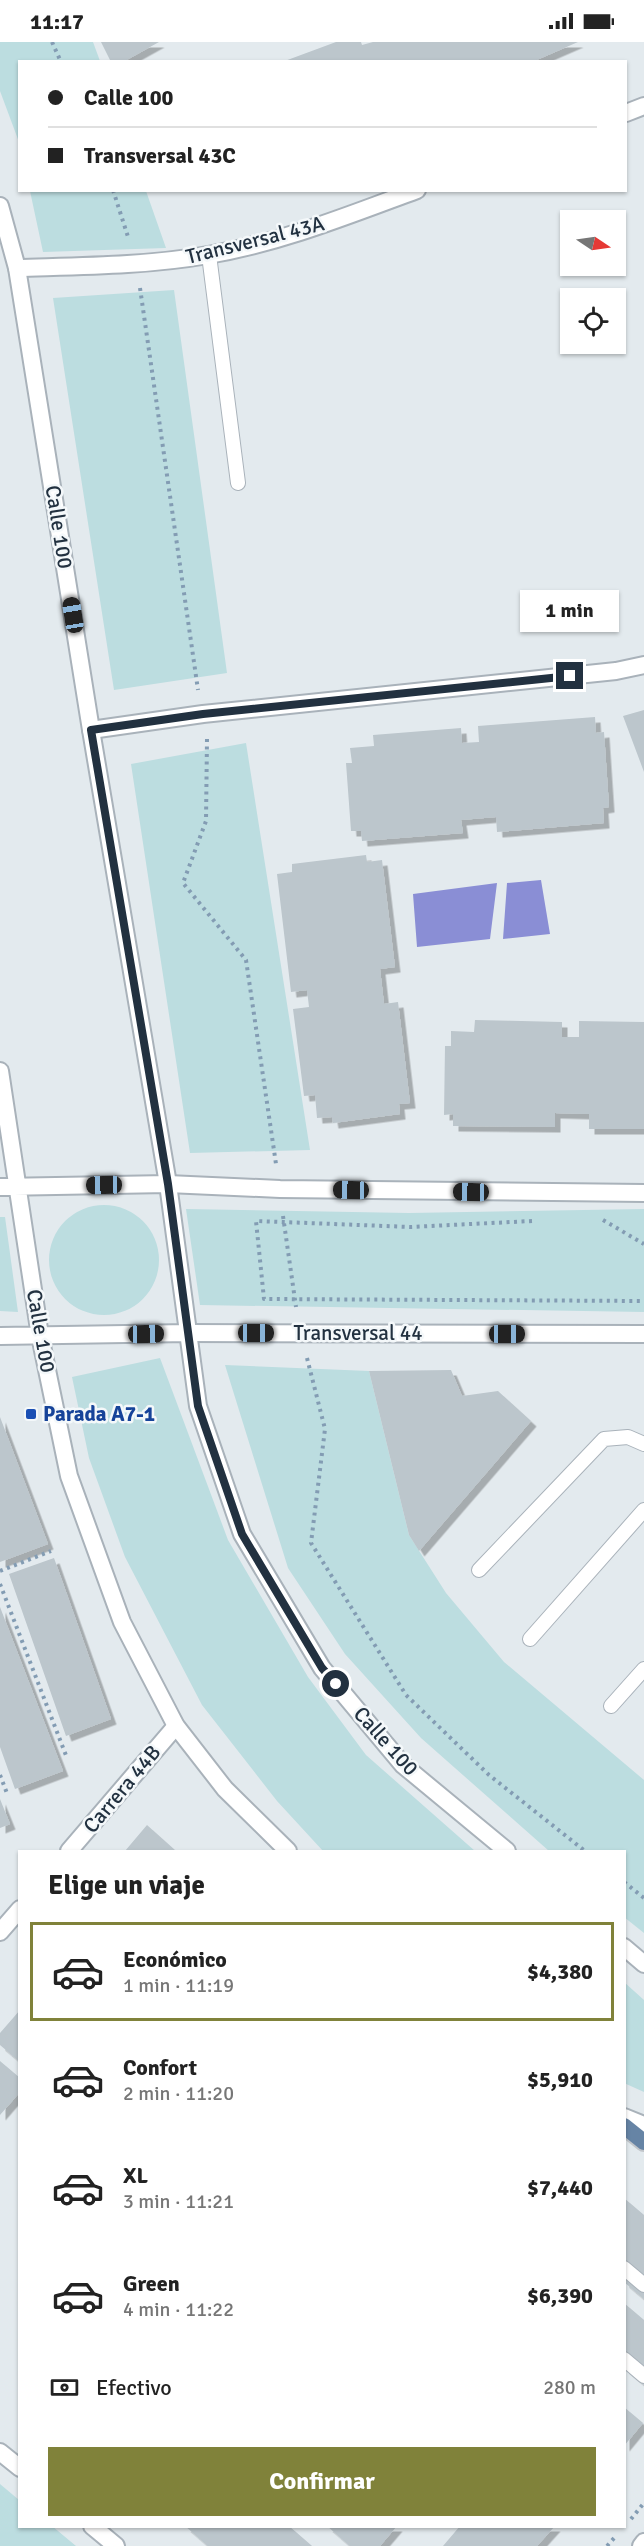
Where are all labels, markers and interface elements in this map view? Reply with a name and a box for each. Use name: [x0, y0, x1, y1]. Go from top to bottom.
text: 11:17: [30, 8, 84, 35]
text: Calle 100: [84, 84, 173, 111]
text: Transversal 43C: [84, 142, 236, 169]
street label: Transversal 43A: [183, 210, 327, 270]
north arrow: [560, 210, 626, 276]
map controls: [560, 210, 626, 354]
button: locate: [560, 288, 626, 354]
street label: Calle 100: [40, 483, 78, 571]
callout: 1 min: [520, 589, 620, 631]
car: [61, 596, 85, 634]
text: 1 min: [545, 598, 594, 623]
route end: [556, 662, 583, 689]
car: [86, 1176, 122, 1194]
car: [333, 1181, 369, 1199]
car: [453, 1183, 489, 1201]
street label: Calle 100: [21, 1287, 61, 1375]
street label: Transversal 44: [294, 1320, 422, 1346]
car: [238, 1324, 274, 1342]
car: [128, 1325, 164, 1343]
car: [489, 1325, 525, 1343]
place label: Parada A7-1: [43, 1401, 155, 1427]
marker: Parada A7-1: [24, 1407, 38, 1421]
route start: [322, 1670, 349, 1697]
street label: Calle 100: [348, 1701, 424, 1781]
street label: Carrera 44B: [78, 1740, 166, 1838]
text: Elige un viaje: [48, 1869, 205, 1902]
icon: car: [51, 1945, 105, 1999]
text: Económico: [123, 1946, 227, 1973]
text: $4,380: [527, 1958, 593, 1985]
text: 1 min · 11:19: [123, 1973, 234, 1998]
icon: car: [51, 2053, 105, 2107]
text: Confort: [123, 2054, 197, 2081]
text: $5,910: [527, 2066, 593, 2093]
text: 2 min · 11:20: [123, 2081, 234, 2106]
icon: car: [51, 2161, 105, 2215]
text: XL: [123, 2162, 148, 2189]
text: $7,440: [527, 2174, 593, 2201]
text: 3 min · 11:21: [123, 2189, 234, 2214]
icon: car: [51, 2269, 105, 2323]
text: Green: [123, 2270, 180, 2297]
text: $6,390: [527, 2282, 593, 2309]
text: 4 min · 11:22: [123, 2297, 234, 2322]
icon: cash: [48, 2371, 81, 2404]
text: Efectivo: [96, 2374, 172, 2401]
text: 280 m: [543, 2375, 596, 2400]
button: Confirmar: [48, 2447, 596, 2516]

